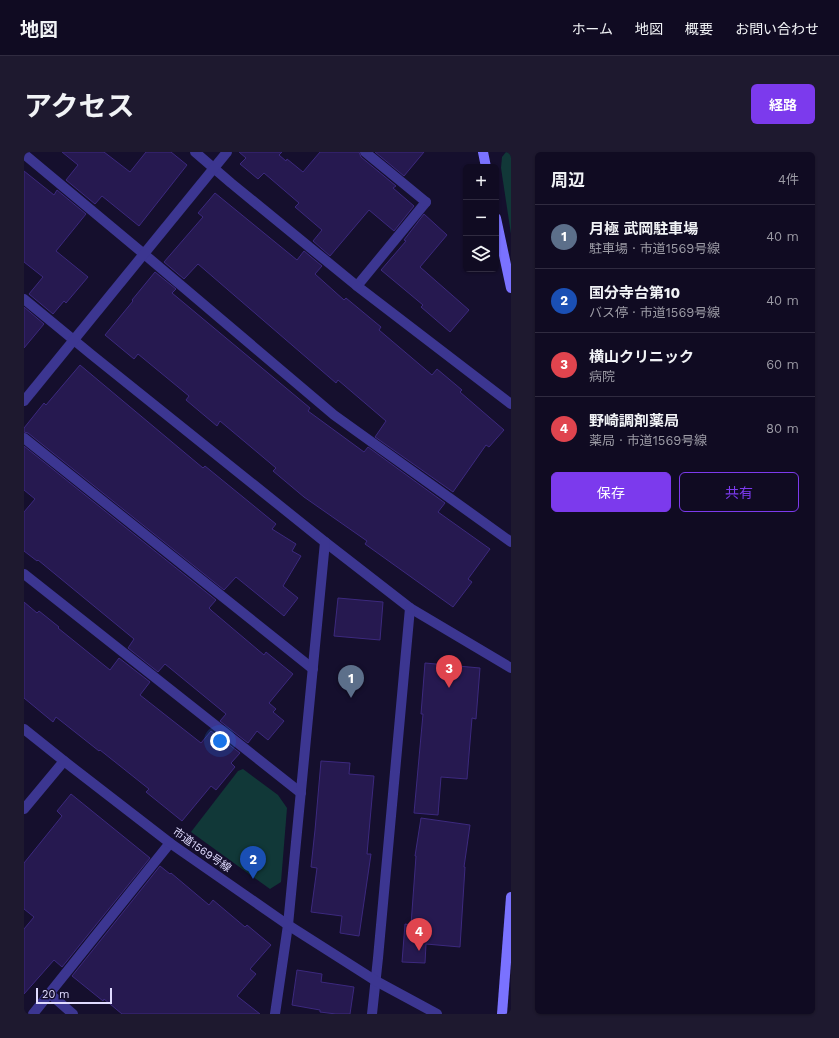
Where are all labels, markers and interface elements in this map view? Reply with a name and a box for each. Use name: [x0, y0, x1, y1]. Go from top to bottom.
text: 地図: [20, 18, 58, 41]
text: ホーム: [571, 21, 613, 37]
text: 地図: [635, 21, 663, 37]
text: 概要: [685, 21, 713, 37]
text: お問い合わせ: [735, 21, 819, 37]
button: 経路: [751, 84, 815, 124]
text: アクセス: [24, 90, 135, 123]
map controls: [463, 164, 499, 272]
button: +: [463, 164, 499, 200]
text: 周辺: [551, 170, 585, 190]
text: 4件: [778, 172, 799, 187]
button: −: [463, 200, 499, 236]
text: 月極 武岡駐車場: [589, 220, 698, 238]
text: 1: [561, 229, 567, 244]
text: 40 m: [766, 229, 799, 244]
button: layers: [463, 236, 499, 272]
text: 駐車場 · 市道1569号線: [589, 241, 720, 256]
text: 国分寺台第10: [589, 284, 680, 302]
text: 2: [560, 293, 568, 308]
text: 40 m: [766, 293, 799, 308]
text: バス停 · 市道1569号線: [589, 305, 720, 320]
text: 横山クリニック: [589, 348, 694, 366]
text: 3: [560, 357, 568, 372]
text: 60 m: [766, 357, 799, 372]
text: 病院: [589, 369, 615, 384]
text: 野崎調剤薬局: [589, 412, 679, 430]
text: 4: [560, 421, 568, 436]
text: 80 m: [766, 421, 799, 436]
text: 薬局 · 市道1569号線: [589, 433, 707, 448]
button: 保存: [551, 472, 671, 512]
button: 共有: [679, 472, 799, 512]
pin: 3: [436, 655, 462, 688]
pin: 1: [338, 665, 364, 698]
your location: [210, 731, 230, 751]
street label: 市道1569号線: [170, 825, 234, 875]
pin: 2: [240, 846, 266, 879]
pin: 4: [406, 918, 432, 951]
scale bar: [36, 986, 112, 1005]
text: 20 m: [42, 988, 70, 1001]

